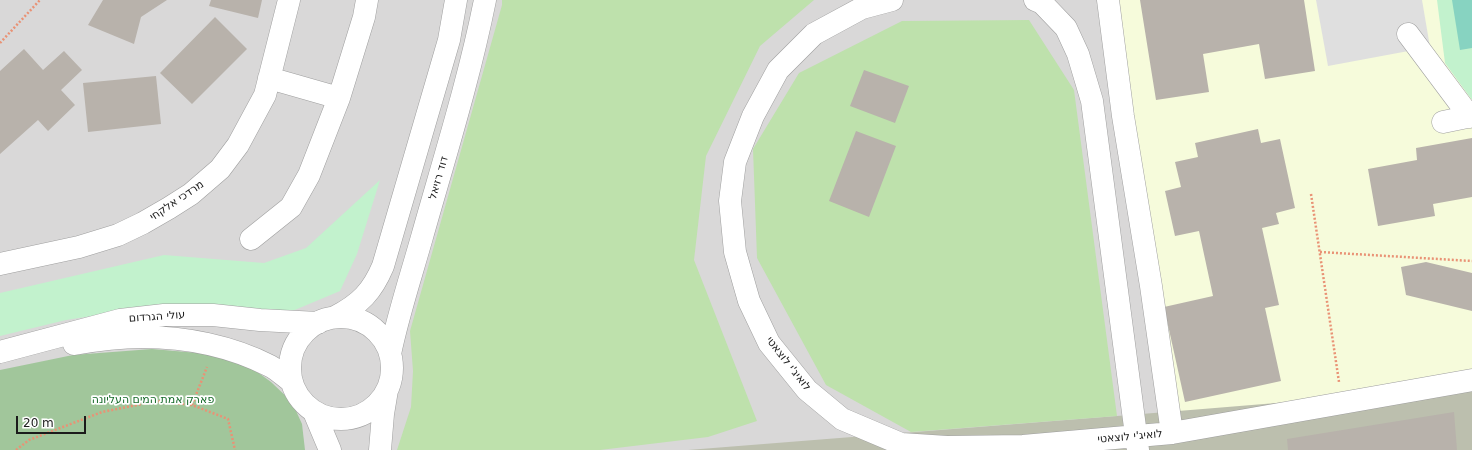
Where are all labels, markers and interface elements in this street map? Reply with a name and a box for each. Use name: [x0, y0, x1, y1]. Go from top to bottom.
street label: דוד רזיאל: [427, 155, 451, 201]
street label: מרדכי אלקחי: [147, 178, 207, 224]
street label: עולי הגרדום: [128, 308, 186, 326]
street label: לואיג'י לוצאטי: [763, 334, 813, 394]
park label: פארק אמת המים העליונה: [92, 393, 214, 407]
scale bar: [18, 408, 88, 434]
text: 20 m: [23, 416, 54, 430]
street label: לואיג'י לוצאטי: [1097, 428, 1163, 446]

